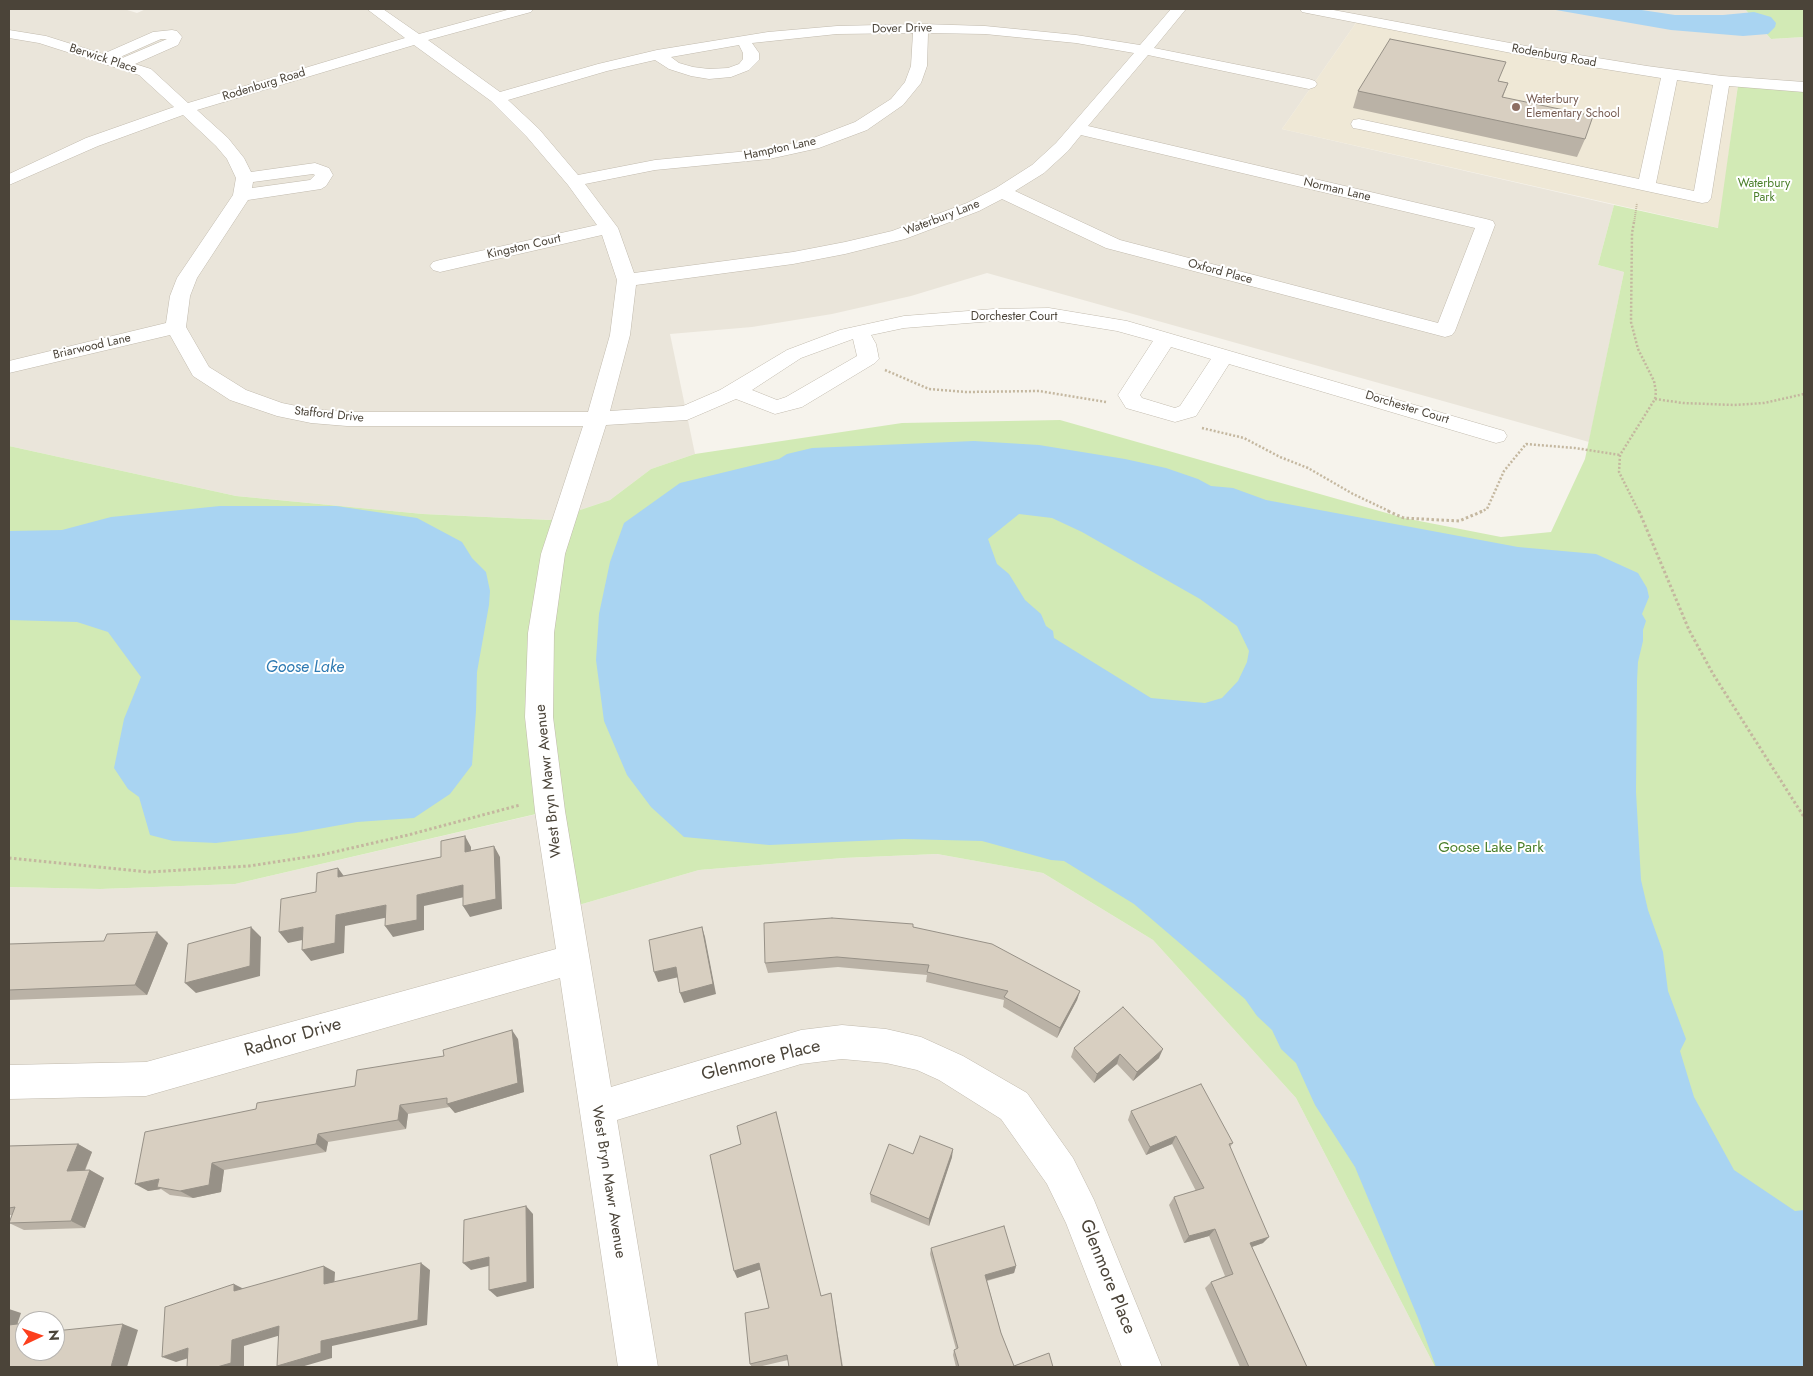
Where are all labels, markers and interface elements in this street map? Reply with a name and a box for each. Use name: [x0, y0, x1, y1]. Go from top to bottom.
street label: Dover Drive: [872, 21, 932, 37]
street label: Berwick Place: [67, 41, 139, 77]
street label: Rodenburg Road: [1510, 41, 1598, 71]
street label: Rodenburg Road: [221, 66, 307, 104]
place label: Waterbury Elementary School: [1526, 93, 1620, 121]
marker: Waterbury Elementary School: [1510, 101, 1522, 113]
street label: Hampton Lane: [743, 134, 817, 164]
street label: Norman Lane: [1302, 175, 1372, 205]
park label: Waterbury Park: [1738, 177, 1790, 205]
street label: Waterbury Lane: [902, 197, 982, 239]
street label: Kingston Court: [486, 232, 562, 262]
street label: Oxford Place: [1186, 256, 1254, 288]
street label: Dorchester Court: [971, 310, 1057, 324]
street label: Briarwood Lane: [52, 331, 132, 363]
street label: Dorchester Court: [1364, 388, 1450, 428]
street label: Stafford Drive: [294, 404, 364, 426]
water label: Goose Lake: [266, 658, 344, 678]
street label: West Bryn Mawr Avenue: [532, 703, 566, 859]
park label: Goose Lake Park: [1438, 839, 1544, 857]
street label: Radnor Drive: [242, 1014, 344, 1062]
street label: Glenmore Place: [699, 1036, 823, 1086]
street label: West Bryn Mawr Avenue: [587, 1104, 629, 1260]
street label: Glenmore Place: [1074, 1216, 1140, 1338]
north arrow: [15, 1311, 65, 1361]
text: N: [44, 1329, 64, 1341]

